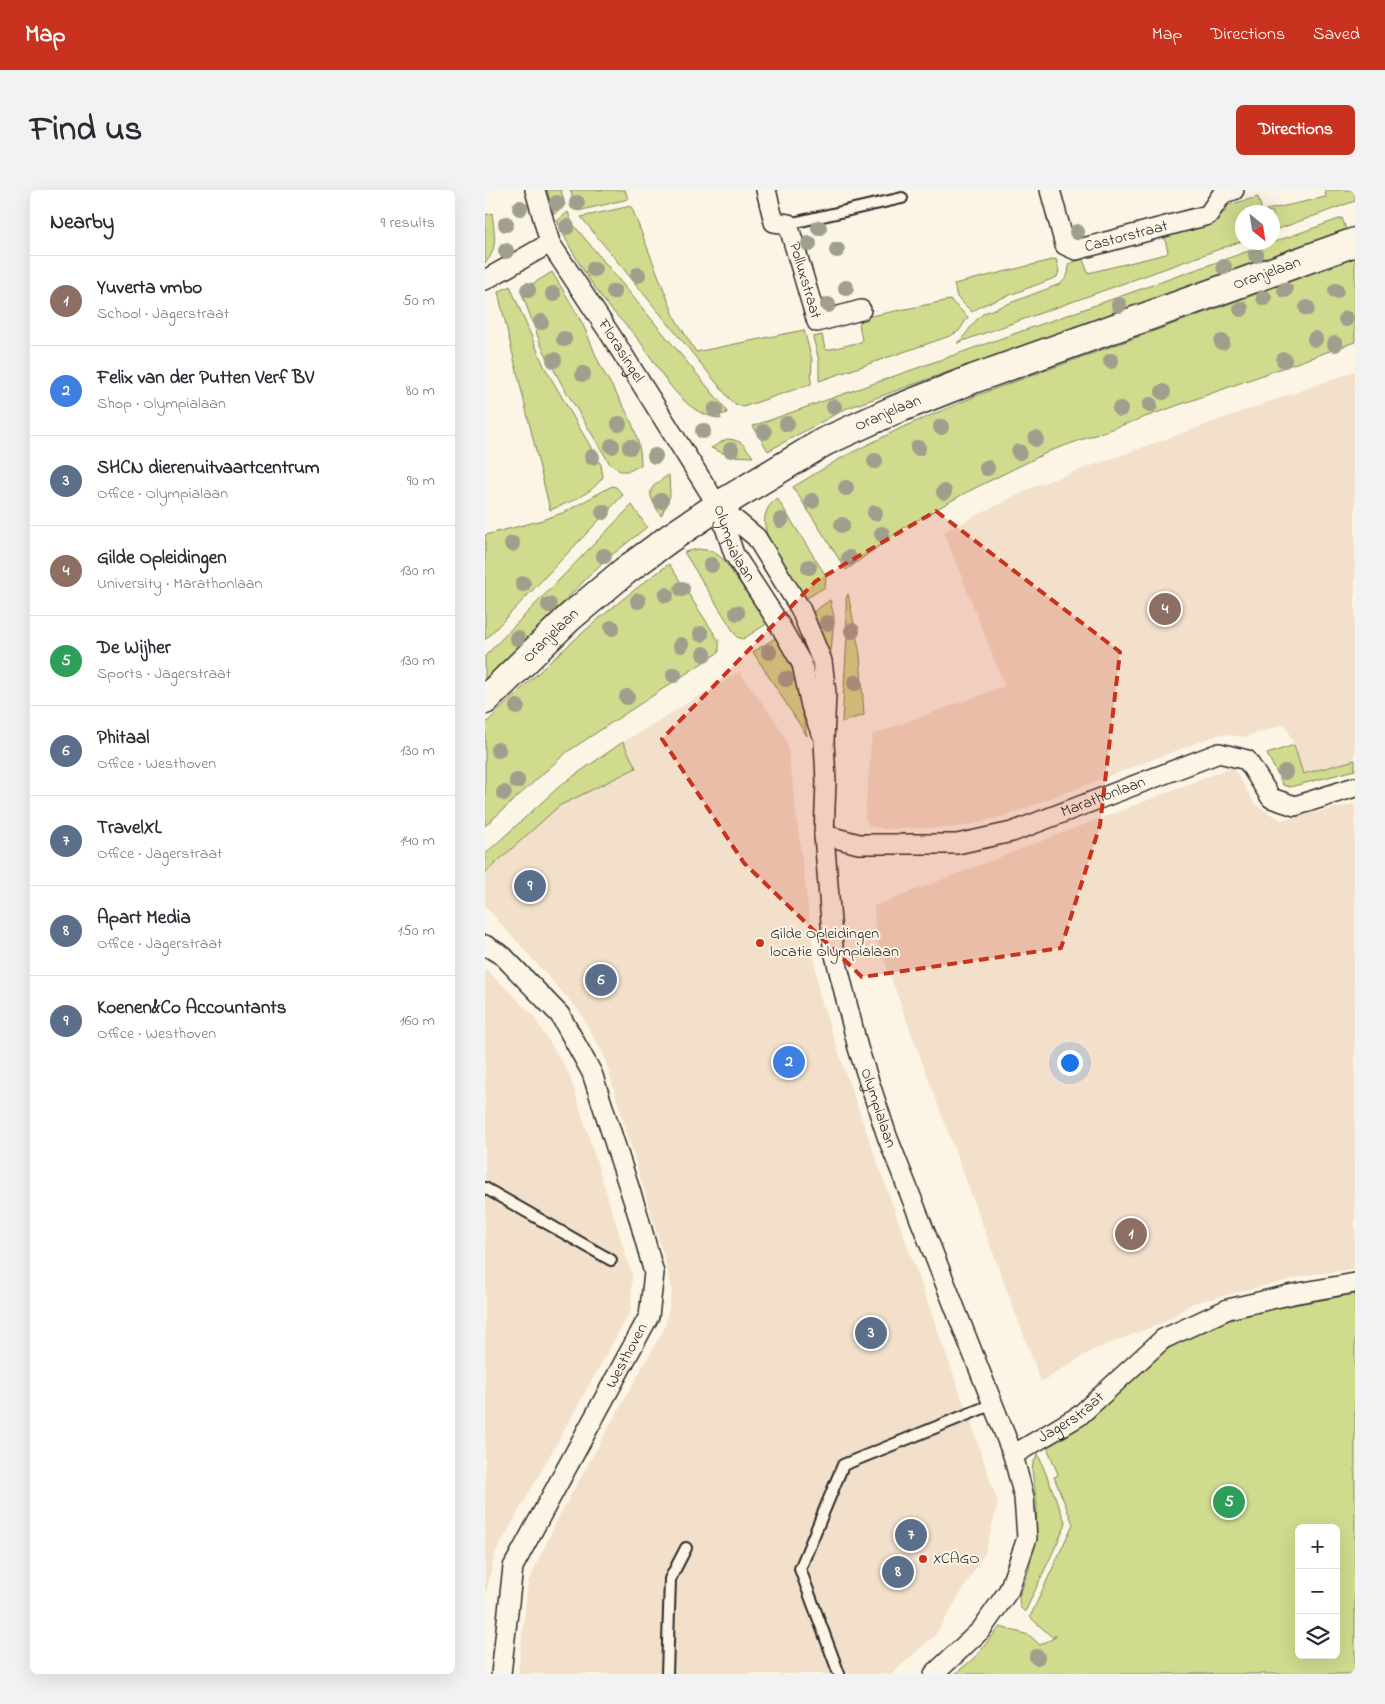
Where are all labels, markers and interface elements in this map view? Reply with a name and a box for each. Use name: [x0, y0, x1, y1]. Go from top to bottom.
text: Map: [25, 18, 66, 53]
text: Map: [1152, 22, 1182, 48]
text: Directions: [1210, 22, 1285, 48]
text: Saved: [1313, 22, 1360, 48]
text: Find us: [30, 105, 142, 156]
button: Directions: [1236, 105, 1355, 155]
north arrow: [1235, 205, 1280, 250]
text: Nearby: [50, 208, 114, 238]
text: 9 results: [381, 211, 435, 235]
street label: Castorstraat: [1082, 214, 1171, 259]
street label: Polluxstraat: [782, 239, 828, 322]
street label: Oranjelaan: [1230, 250, 1304, 297]
text: Yuverta vmbo: [97, 275, 202, 302]
text: 1: [63, 289, 69, 313]
text: 50 m: [403, 289, 435, 313]
text: School · Jagerstraat: [97, 302, 229, 326]
street label: Florasingel: [591, 314, 650, 388]
text: Felix van der Putten Verf BV: [97, 365, 314, 392]
text: 2: [62, 379, 70, 403]
text: 80 m: [406, 379, 435, 403]
street label: Oranjelaan: [851, 389, 925, 438]
text: Shop · Olympialaan: [97, 392, 226, 416]
text: SHCN dierenuitvaartcentrum: [97, 455, 320, 482]
text: 3: [63, 469, 69, 493]
text: 90 m: [407, 469, 435, 493]
text: Office · Olympialaan: [97, 482, 228, 506]
street label: Olympialaan: [706, 502, 761, 587]
text: Gilde Opleidingen: [97, 545, 227, 572]
text: 4: [63, 559, 69, 583]
text: 130 m: [400, 559, 435, 583]
text: University · Marathonlaan: [97, 572, 262, 596]
pin: 4: [1149, 590, 1181, 628]
street label: Oranjelaan: [517, 602, 584, 669]
text: De Wijher: [97, 635, 171, 662]
text: 5: [61, 649, 71, 673]
text: 130 m: [400, 649, 435, 673]
text: Sports · Jagerstraat: [97, 662, 231, 686]
text: Phitaal: [97, 725, 149, 752]
text: 6: [62, 739, 70, 763]
text: 130 m: [400, 739, 435, 763]
text: Office · Westhoven: [97, 752, 216, 776]
street label: Marathonlaan: [1057, 770, 1149, 824]
text: TravelXL: [97, 815, 162, 842]
text: 7: [63, 829, 69, 853]
text: 140 m: [400, 829, 435, 853]
text: Office · Jagerstraat: [97, 842, 222, 866]
pin: 9: [514, 867, 546, 905]
text: Apart Media: [97, 905, 191, 932]
text: 8: [63, 919, 69, 943]
text: 150 m: [397, 919, 435, 943]
place label: Gilde Opleidingen locatie Olympialaan: [770, 922, 899, 964]
text: Office · Jagerstraat: [97, 932, 222, 956]
marker: Gilde Opleidingen locatie Olympialaan: [754, 937, 766, 949]
pin: 6: [585, 961, 617, 999]
text: Koenen&Co Accountants: [97, 995, 286, 1022]
text: 9: [64, 1009, 68, 1033]
text: 160 m: [400, 1009, 435, 1033]
text: Office · Westhoven: [97, 1022, 216, 1046]
pin: 2: [773, 1043, 805, 1081]
your location: [1057, 1050, 1083, 1076]
street label: Olympialaan: [853, 1065, 903, 1152]
pin: 1: [1115, 1215, 1147, 1253]
pin: 3: [855, 1314, 887, 1352]
street label: Westhoven: [600, 1319, 654, 1393]
street label: Jagerstraat: [1033, 1386, 1110, 1450]
pin: 5: [1213, 1483, 1245, 1521]
pin: 7: [895, 1516, 927, 1554]
map controls: [1295, 1524, 1340, 1659]
button: +: [1295, 1524, 1340, 1569]
place label: XCAGO: [933, 1547, 980, 1571]
pin: 8: [882, 1553, 914, 1591]
marker: XCAGO: [917, 1553, 929, 1565]
button: −: [1295, 1569, 1340, 1614]
button: layers: [1295, 1614, 1340, 1659]

